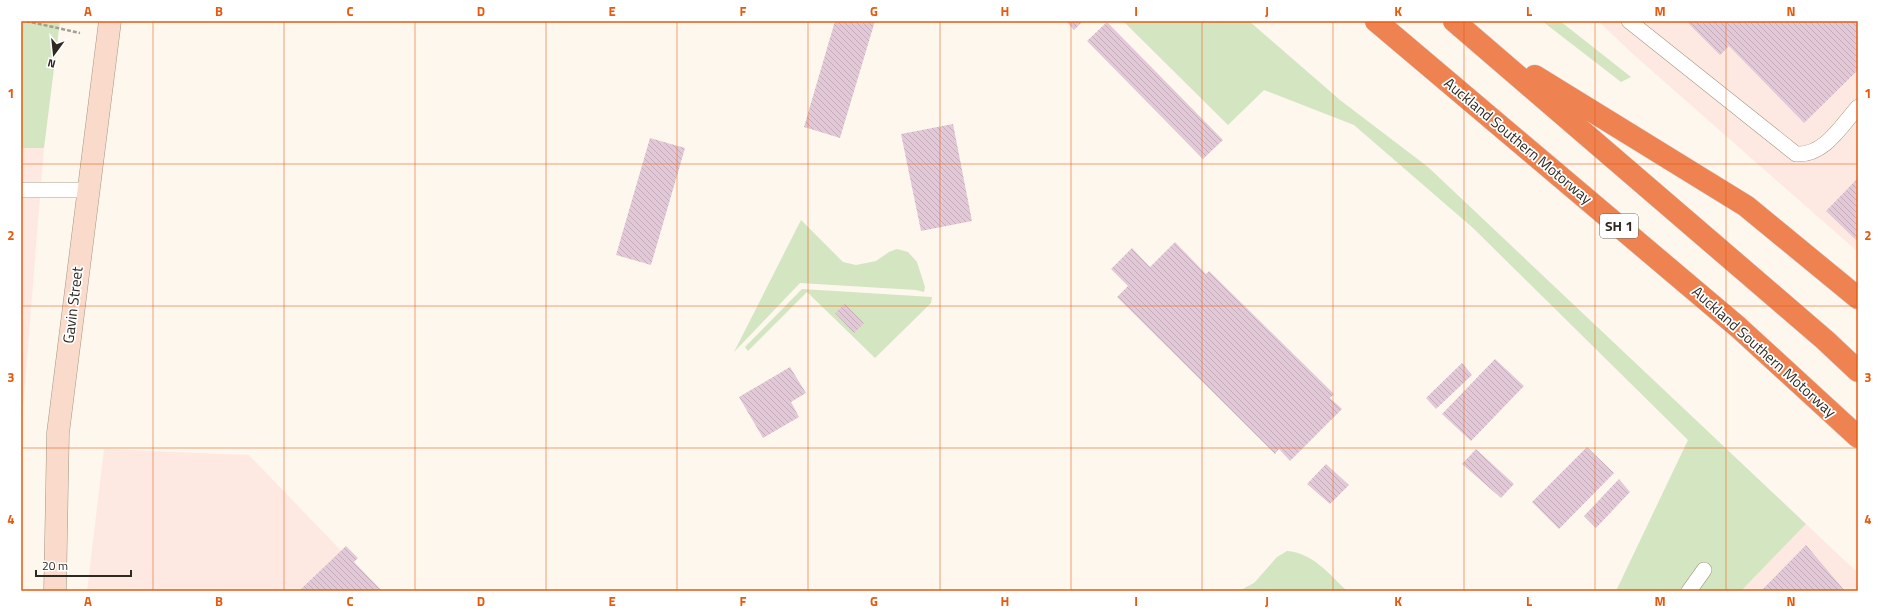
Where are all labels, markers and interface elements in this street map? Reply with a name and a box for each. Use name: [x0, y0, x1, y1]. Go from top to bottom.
text: A: [84, 1, 92, 21]
text: B: [215, 1, 223, 21]
text: C: [346, 1, 354, 21]
text: D: [477, 1, 485, 21]
text: E: [608, 1, 616, 21]
text: F: [740, 1, 747, 21]
text: G: [870, 1, 878, 21]
text: H: [1001, 1, 1009, 21]
text: I: [1134, 1, 1138, 21]
text: J: [1265, 1, 1269, 21]
text: K: [1394, 1, 1402, 21]
text: L: [1526, 1, 1532, 21]
text: M: [1654, 1, 1666, 21]
text: N: [1786, 1, 1796, 21]
north arrow: [34, 34, 74, 74]
text: N: [46, 55, 57, 72]
street label: Auckland Southern Motorway: [1439, 72, 1597, 210]
text: 1: [7, 83, 15, 103]
text: 1: [1864, 83, 1872, 103]
road number: SH 1: [1600, 214, 1638, 238]
text: 2: [7, 225, 15, 245]
text: 2: [1864, 225, 1872, 245]
street label: Gavin Street: [56, 264, 89, 345]
street label: Auckland Southern Motorway: [1687, 280, 1842, 423]
text: 3: [7, 367, 15, 387]
text: 3: [1864, 367, 1872, 387]
text: 4: [7, 509, 15, 529]
text: 4: [1864, 509, 1872, 529]
scale bar: [36, 552, 131, 578]
text: 20 m: [42, 556, 68, 575]
text: A: [84, 591, 92, 611]
text: B: [215, 591, 223, 611]
text: C: [346, 591, 354, 611]
text: D: [477, 591, 485, 611]
text: E: [608, 591, 616, 611]
text: F: [740, 591, 747, 611]
text: G: [870, 591, 878, 611]
text: H: [1001, 591, 1009, 611]
text: I: [1134, 591, 1138, 611]
text: J: [1265, 591, 1269, 611]
text: K: [1394, 591, 1402, 611]
text: L: [1526, 591, 1532, 611]
text: M: [1654, 591, 1666, 611]
text: N: [1786, 591, 1796, 611]

